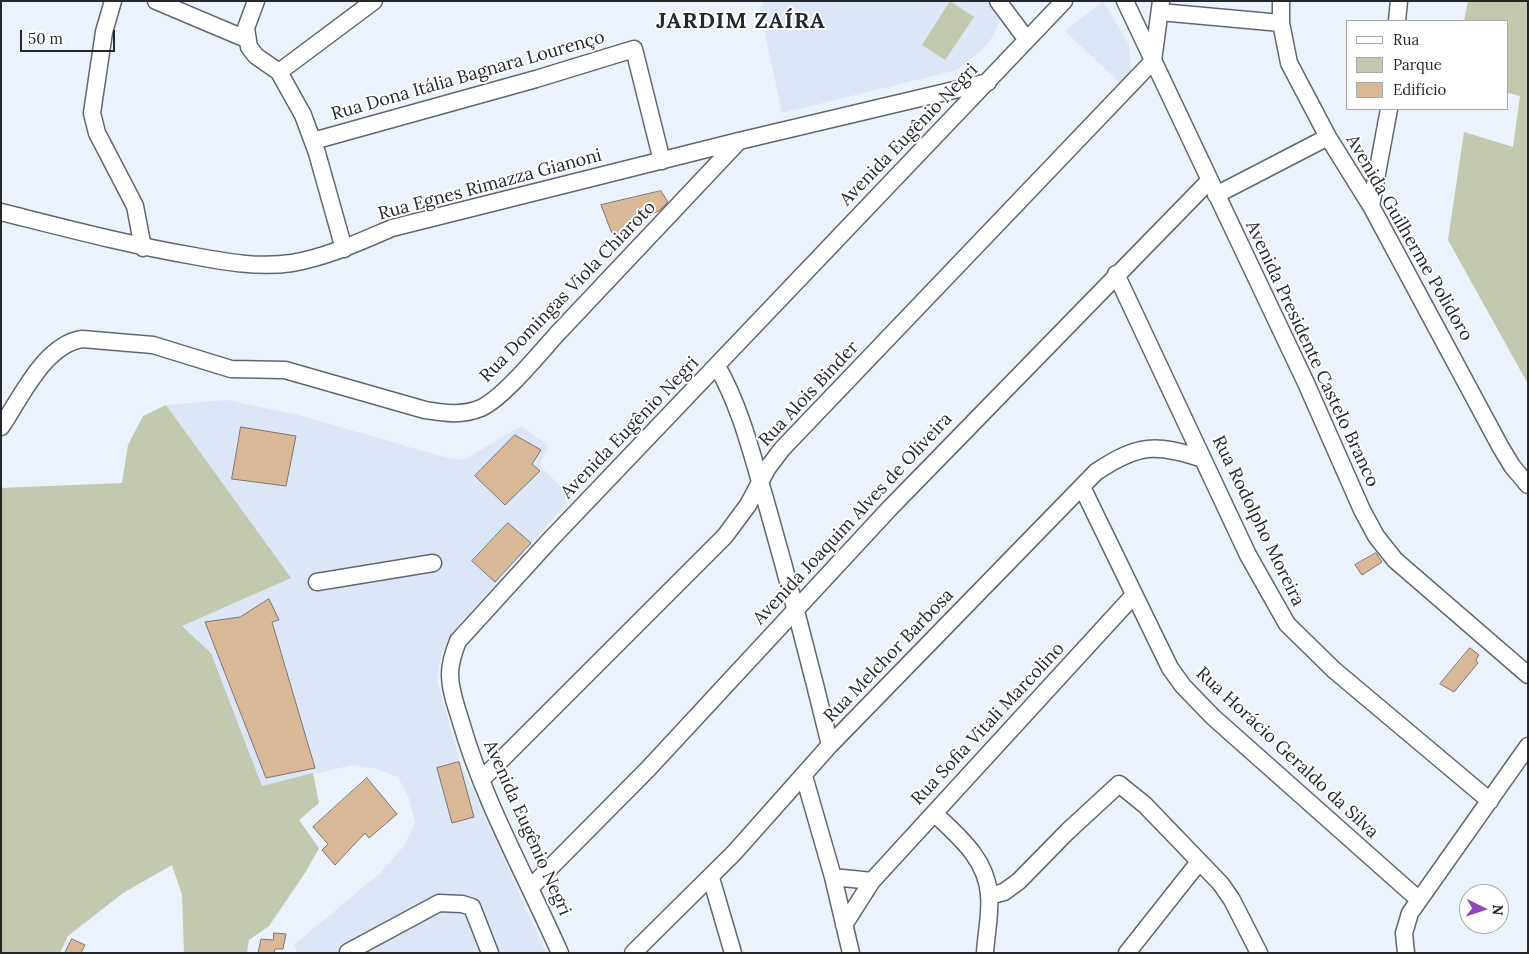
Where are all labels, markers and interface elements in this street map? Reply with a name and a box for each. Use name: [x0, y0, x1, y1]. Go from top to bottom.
district label: JARDIM ZAÍRA: [655, 9, 827, 35]
scale bar: [22, 20, 118, 52]
legend: [1346, 20, 1509, 110]
street label: Rua Dona Itália Bagnara Lourenço: [329, 27, 607, 125]
text: 50 m: [28, 29, 63, 48]
text: Rua: [1393, 30, 1419, 49]
text: Parque: [1393, 55, 1442, 74]
street label: Avenida Eugênio Negri: [836, 59, 982, 211]
text: Edifício: [1393, 80, 1446, 99]
street label: Avenida Guilherme Polidoro: [1341, 131, 1477, 345]
street label: Rua Egnes Rimazza Gianoni: [376, 145, 604, 225]
street label: Rua Domingas Viola Chiaroto: [476, 197, 660, 387]
street label: Avenida Presidente Castelo Branco: [1241, 218, 1383, 490]
street label: Rua Alois Binder: [755, 337, 863, 451]
street label: Avenida Eugênio Negri: [557, 352, 703, 504]
street label: Avenida Joaquim Alves de Oliveira: [749, 409, 957, 629]
street label: Rua Rodolpho Moreira: [1207, 432, 1309, 610]
street label: Rua Melchor Barbosa: [820, 585, 958, 727]
street label: Rua Sofia Vitali Marcolino: [907, 638, 1069, 810]
street label: Rua Horácio Geraldo da Silva: [1191, 663, 1383, 843]
street label: Avenida Eugênio Negri: [479, 737, 575, 919]
north arrow: [1459, 884, 1509, 934]
text: N: [1489, 904, 1507, 916]

